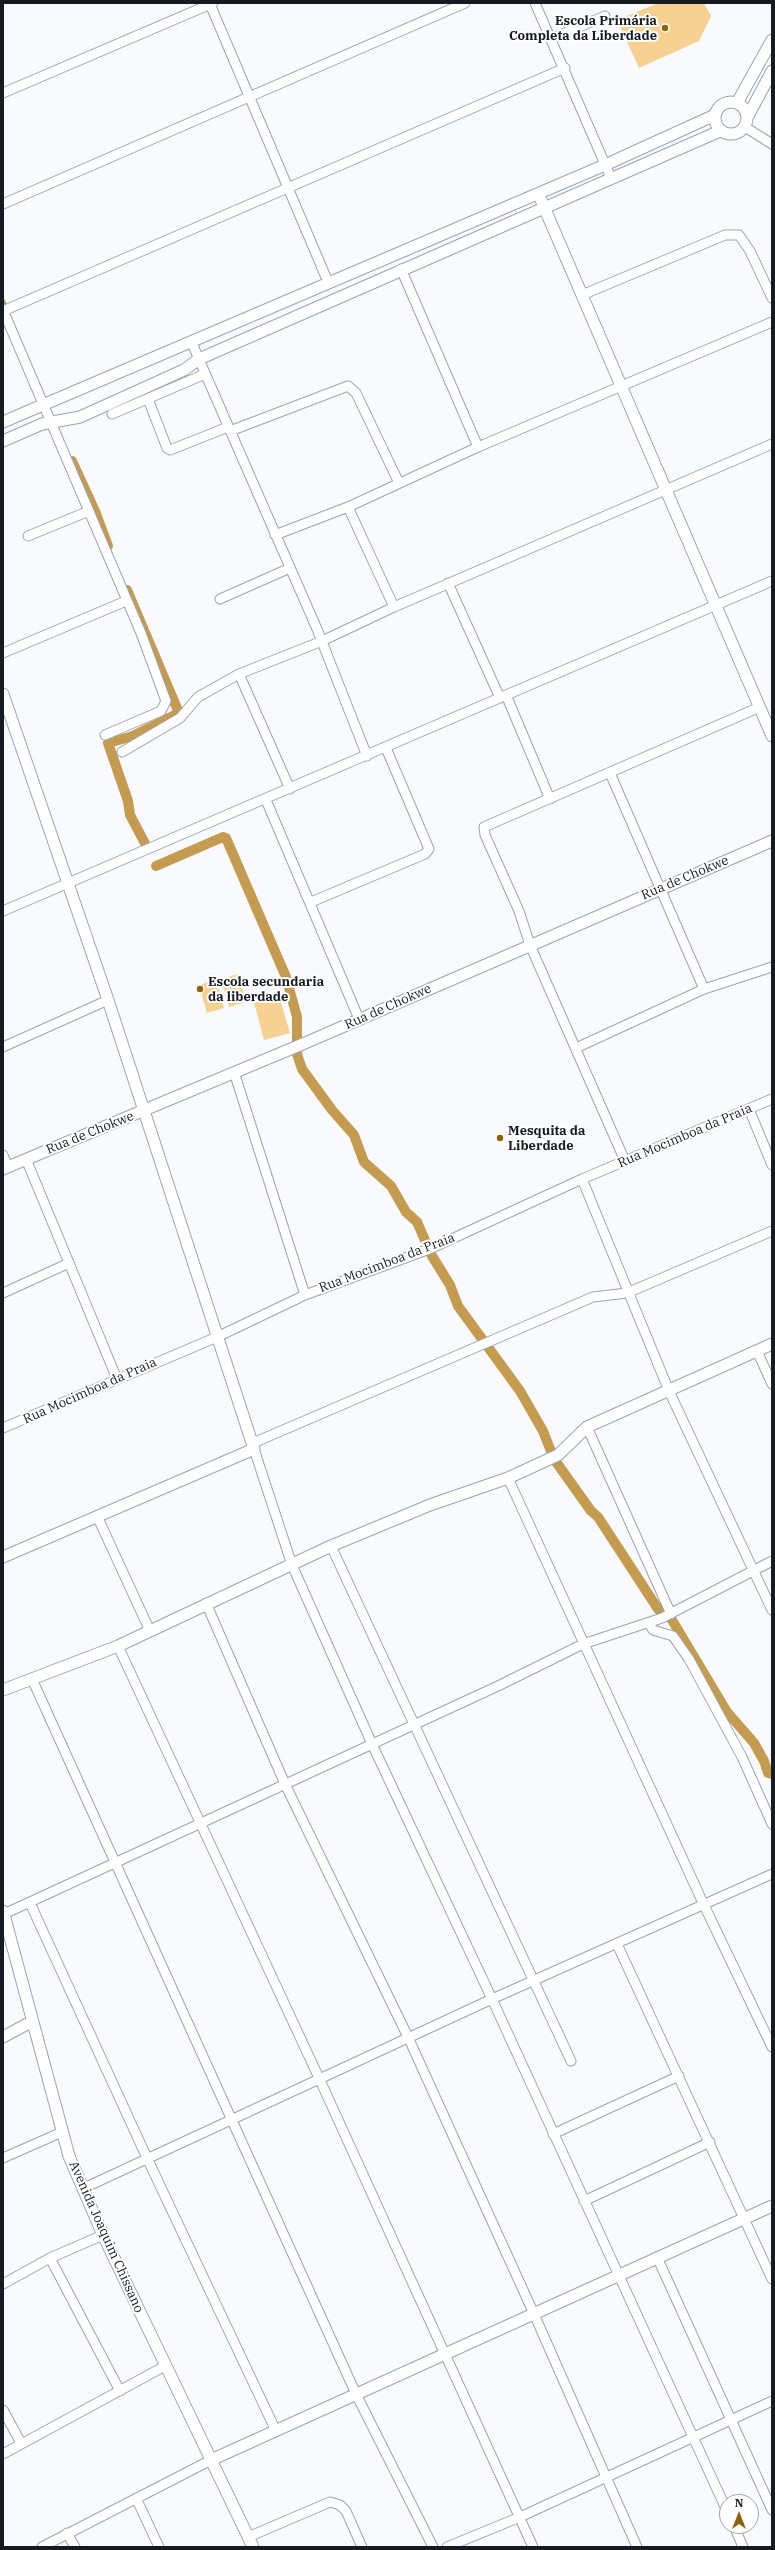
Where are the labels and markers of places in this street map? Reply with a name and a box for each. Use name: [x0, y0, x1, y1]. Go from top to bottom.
place label: Escola Primária Completa da Liberdade: [509, 13, 657, 44]
marker: Escola Primária Completa da Liberdade: [660, 23, 670, 33]
place label: Escola secundaria da liberdade: [208, 974, 324, 1005]
marker: Escola secundaria da liberdade: [195, 984, 205, 994]
place label: Mesquita da Liberdade: [508, 1123, 585, 1154]
marker: Mesquita da Liberdade: [495, 1133, 505, 1143]

